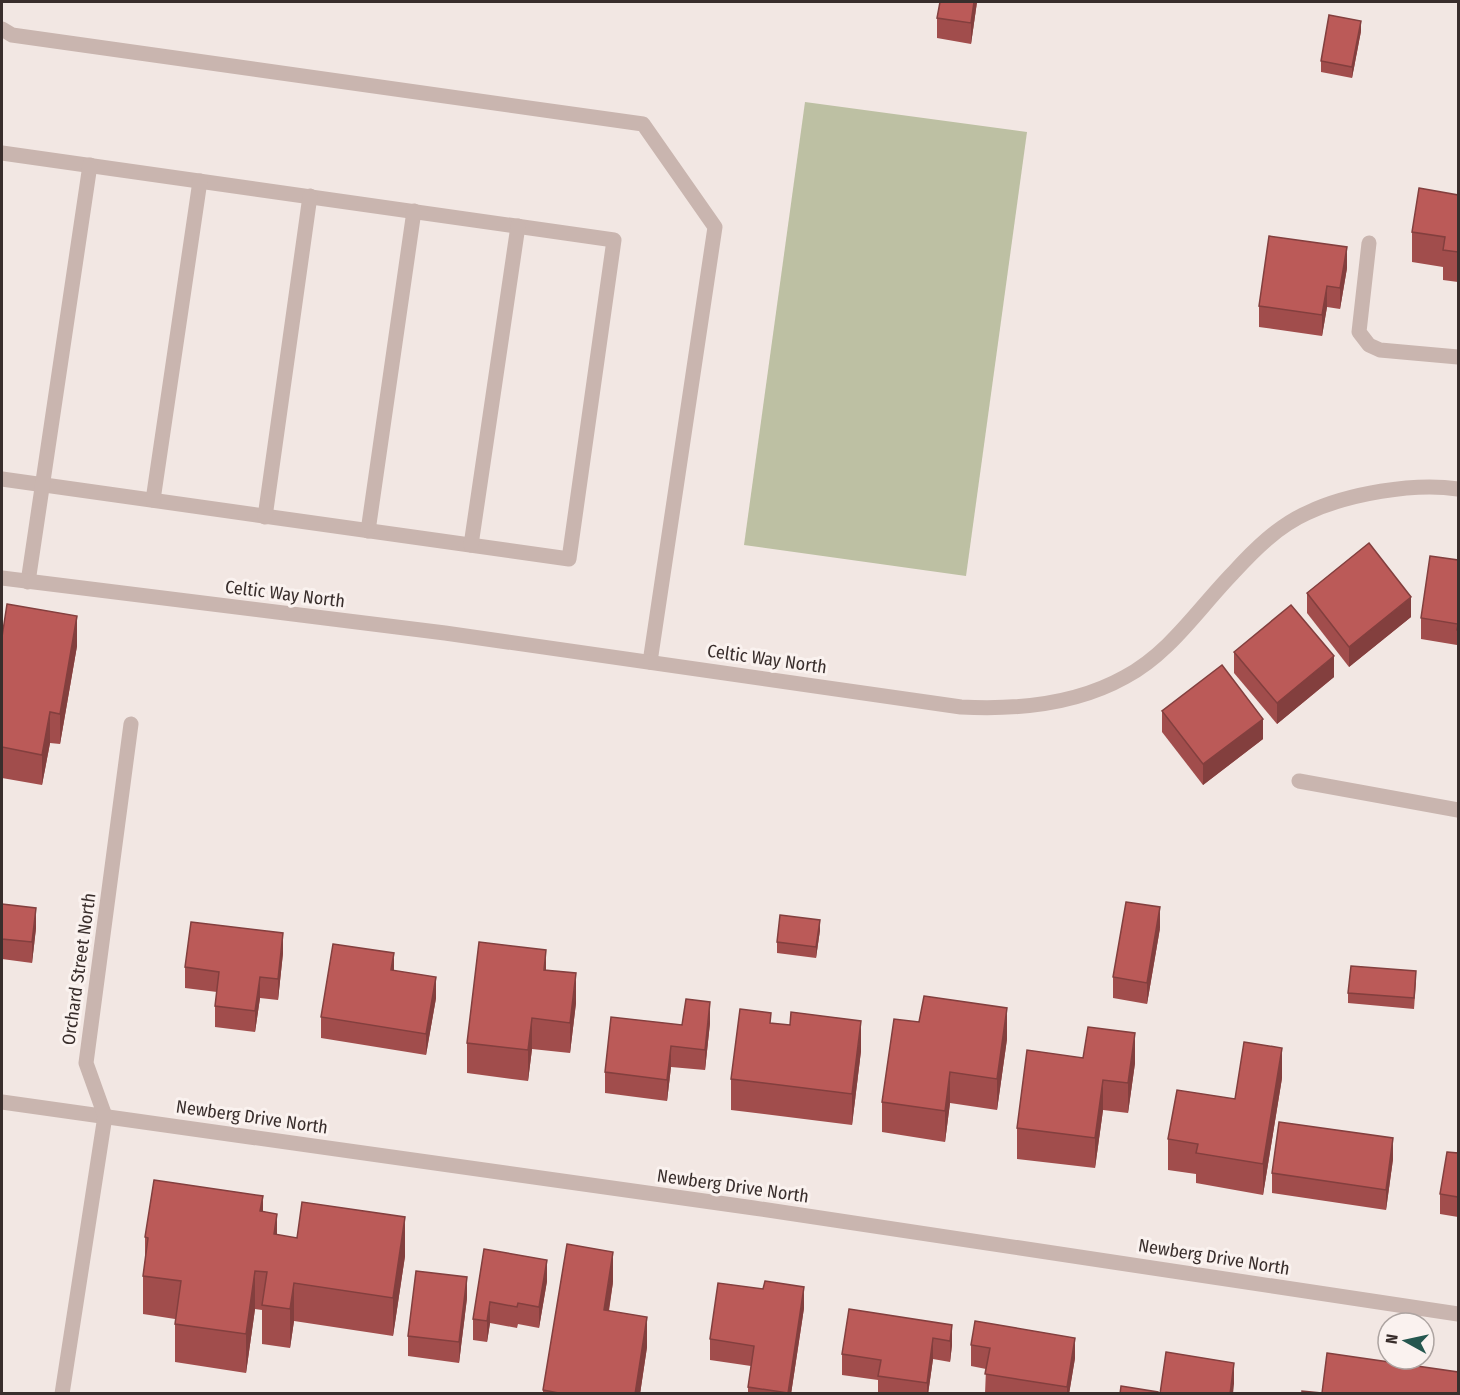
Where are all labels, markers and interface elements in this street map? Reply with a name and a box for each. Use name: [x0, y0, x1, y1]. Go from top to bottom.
street label: Celtic Way North: [224, 576, 346, 612]
street label: Celtic Way North: [706, 640, 828, 678]
street label: Orchard Street North: [57, 892, 101, 1046]
street label: Newberg Drive North: [175, 1095, 329, 1139]
street label: Newberg Drive North: [656, 1164, 810, 1208]
street label: Newberg Drive North: [1137, 1234, 1291, 1280]
north arrow: [1376, 1311, 1436, 1371]
text: N: [1382, 1333, 1402, 1345]

